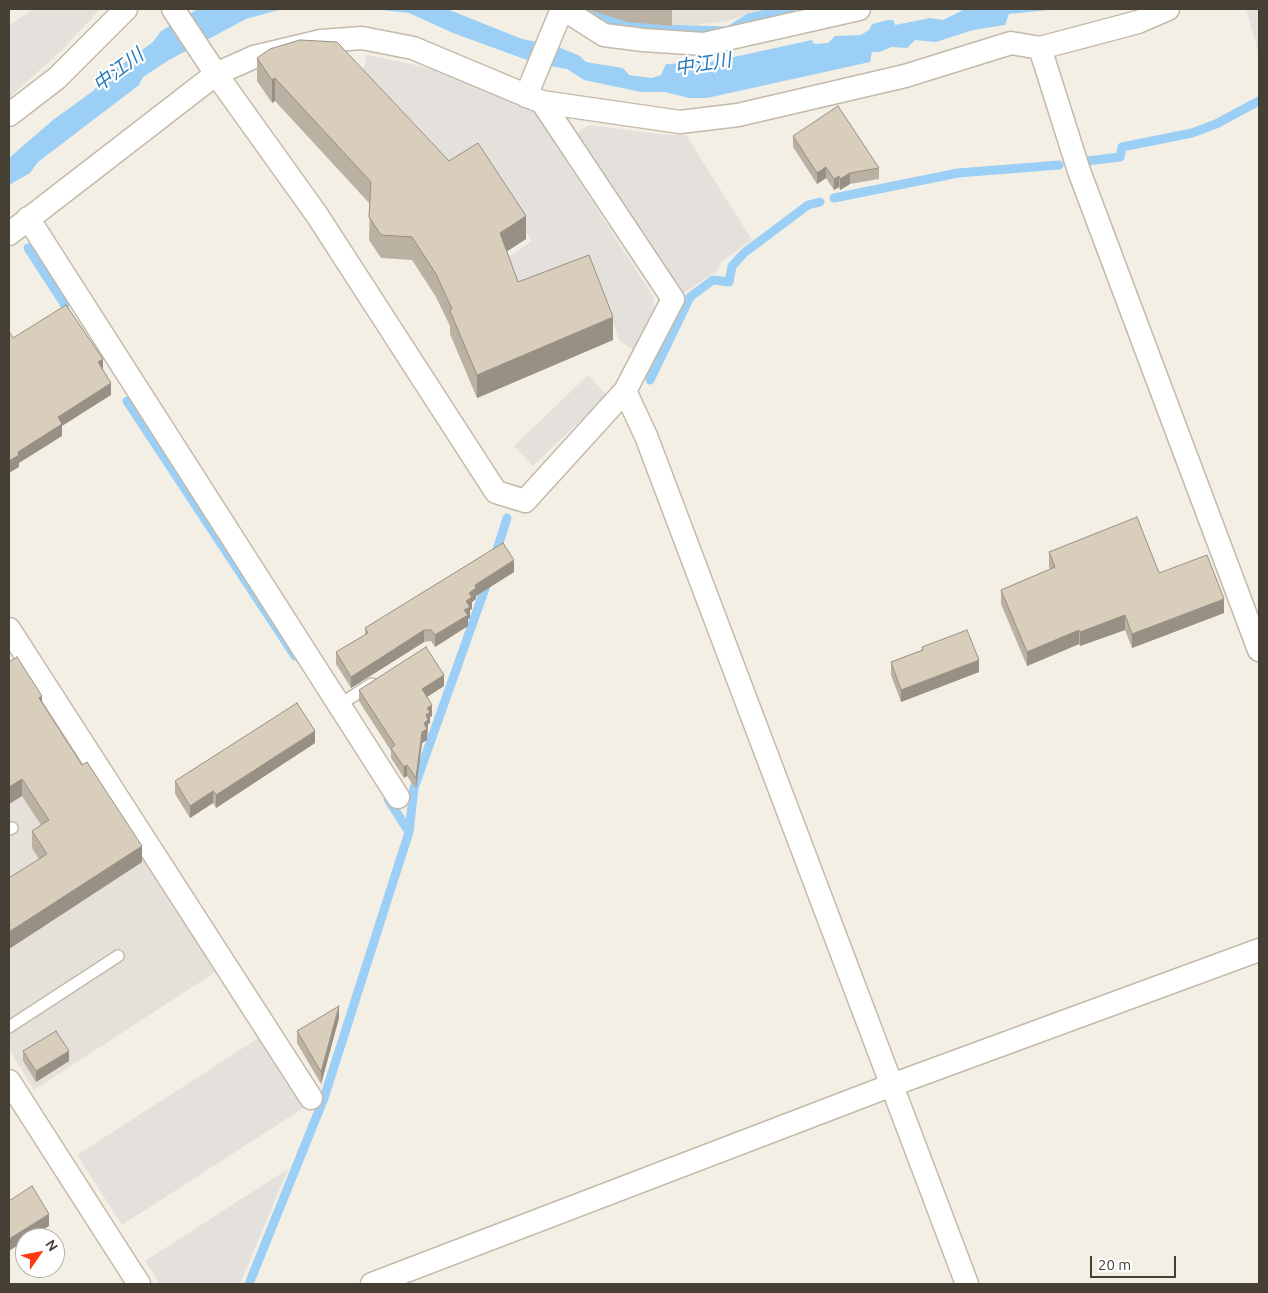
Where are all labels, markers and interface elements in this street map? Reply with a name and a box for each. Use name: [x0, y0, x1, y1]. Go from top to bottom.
water label: 中江川: [88, 44, 148, 96]
water label: 中江川: [673, 48, 733, 80]
north arrow: [15, 1228, 65, 1278]
text: N: [42, 1237, 61, 1254]
scale bar: [1093, 1246, 1179, 1278]
text: 20 m: [1098, 1256, 1131, 1273]

